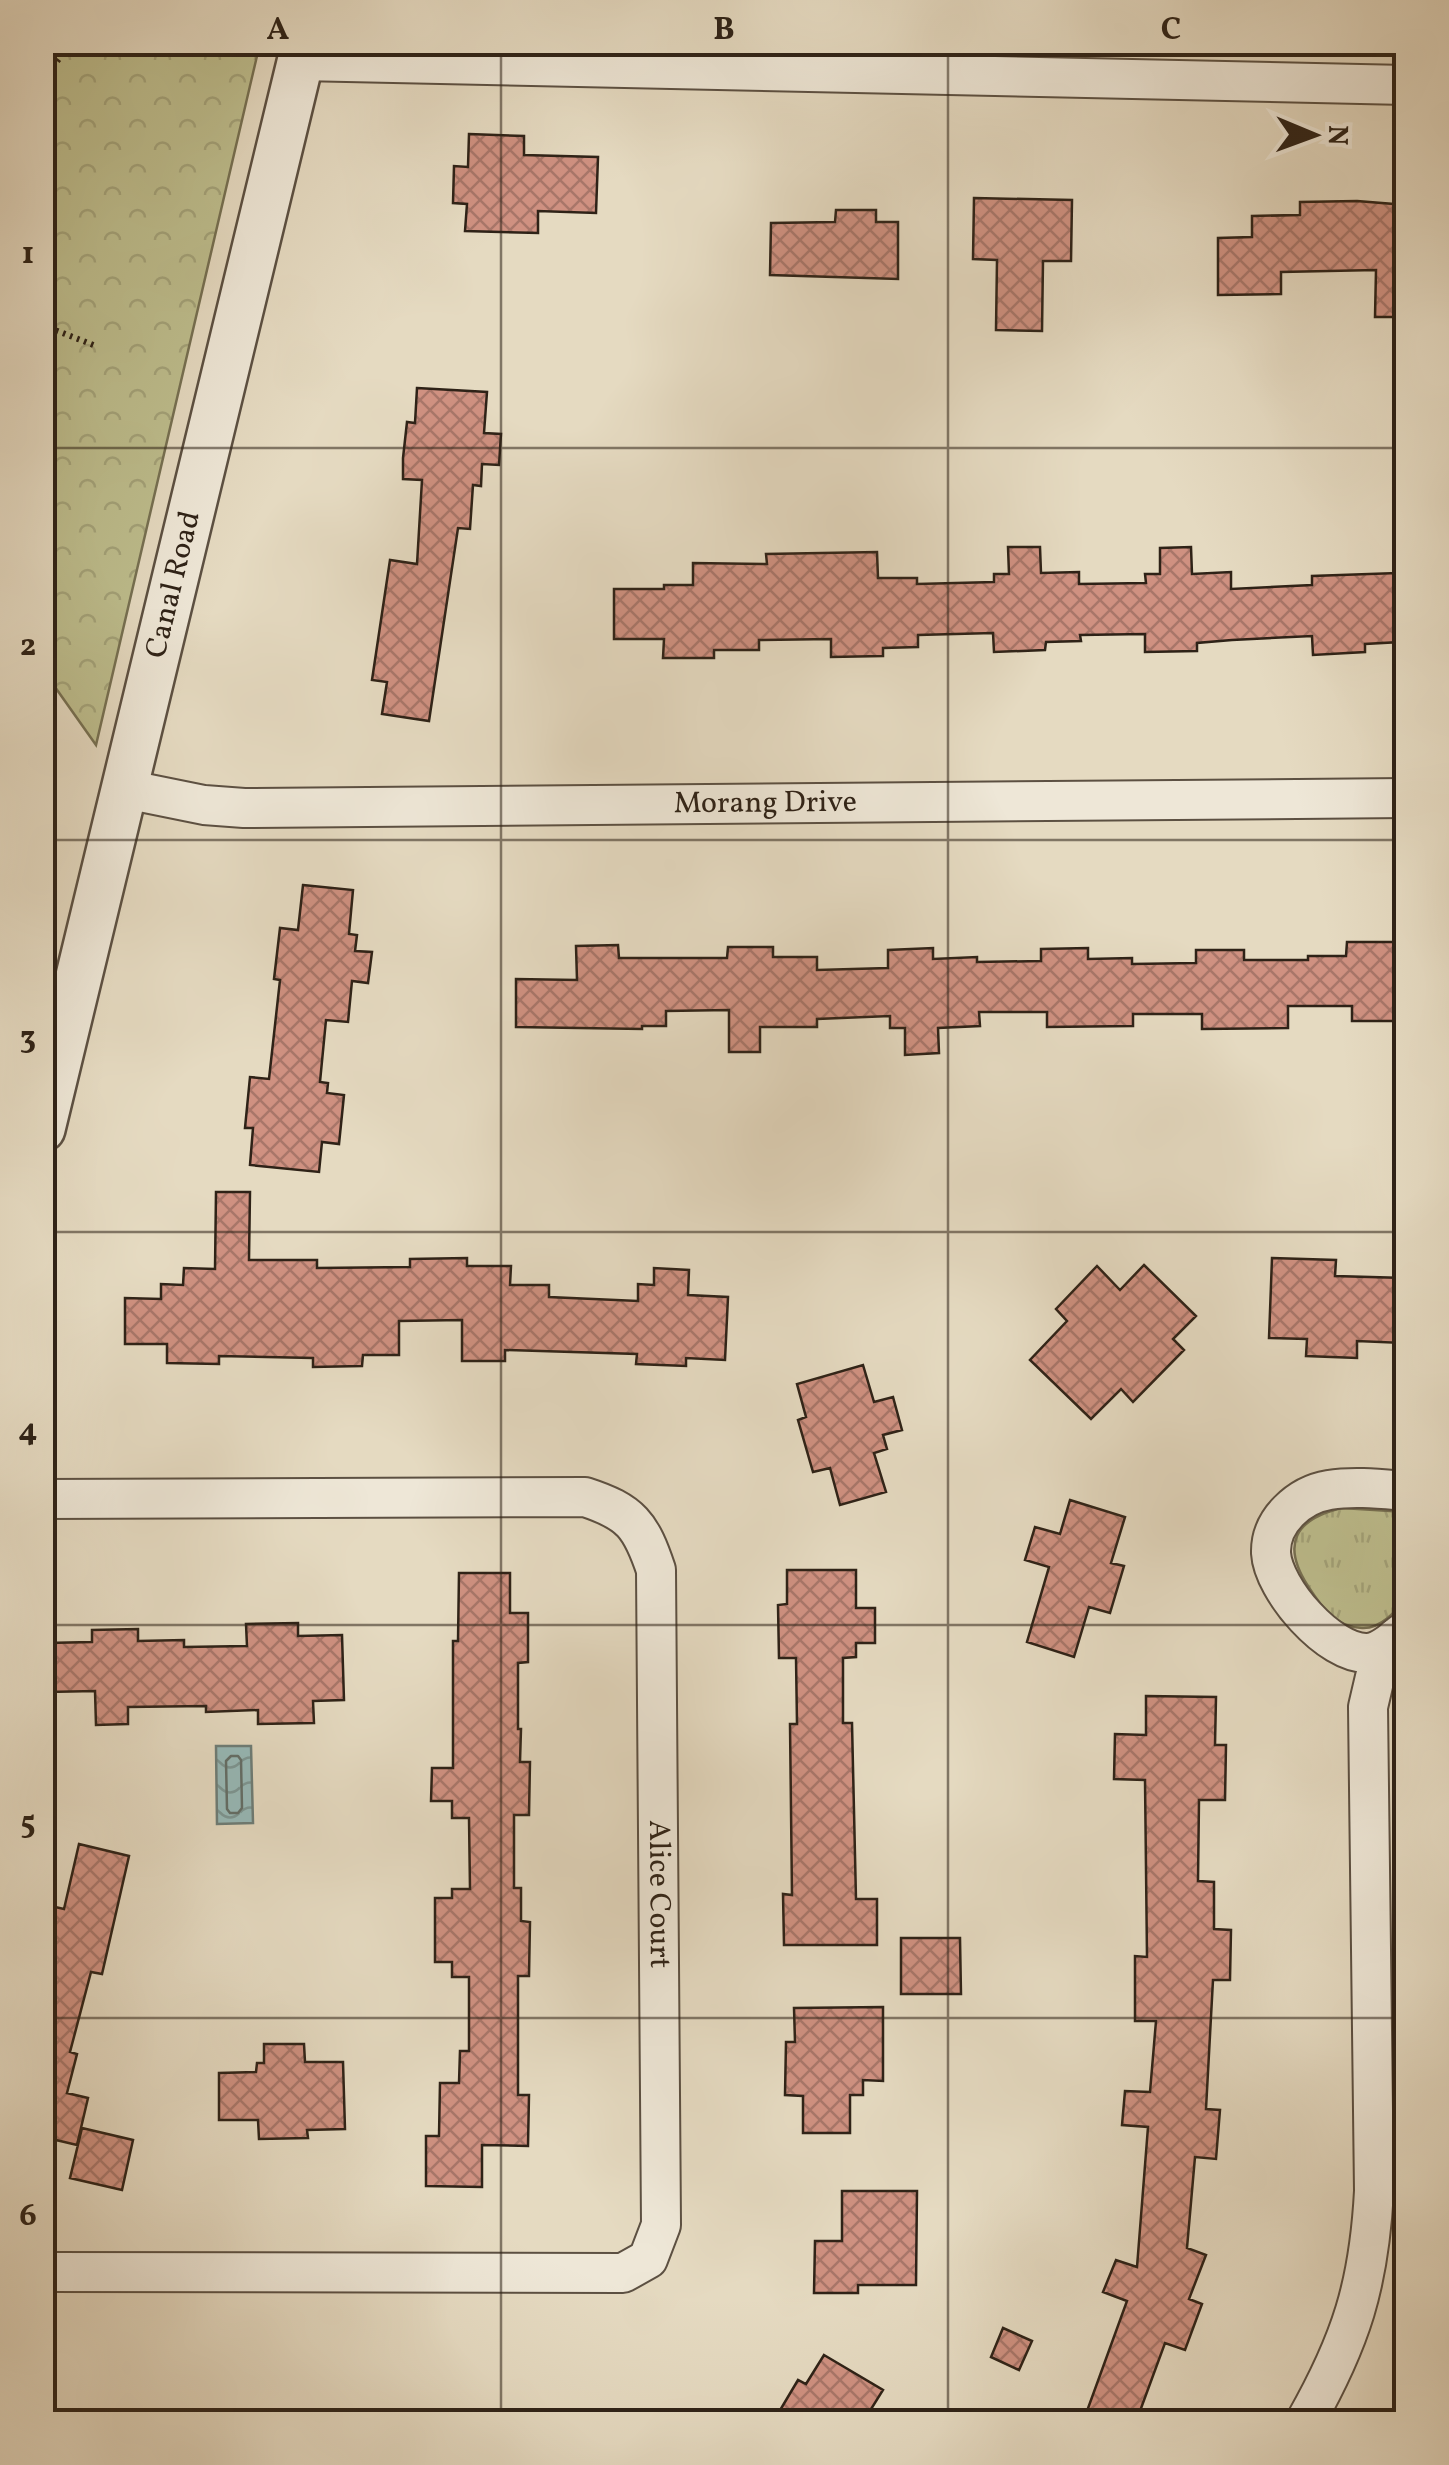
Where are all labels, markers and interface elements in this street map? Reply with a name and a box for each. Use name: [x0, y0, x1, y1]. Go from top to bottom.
text: A: [267, 9, 290, 53]
text: B: [713, 9, 735, 53]
text: C: [1161, 9, 1181, 53]
north arrow: [1264, 85, 1364, 185]
text: N: [1317, 125, 1356, 146]
text: 1: [22, 233, 34, 277]
street label: Canal Road: [136, 507, 212, 663]
text: 2: [20, 625, 36, 669]
street label: Morang Drive: [673, 782, 857, 825]
text: 3: [20, 1018, 36, 1062]
text: 4: [18, 1410, 38, 1454]
text: 5: [20, 1803, 36, 1847]
street label: Alice Court: [637, 1820, 680, 1969]
text: 6: [19, 2195, 37, 2239]

